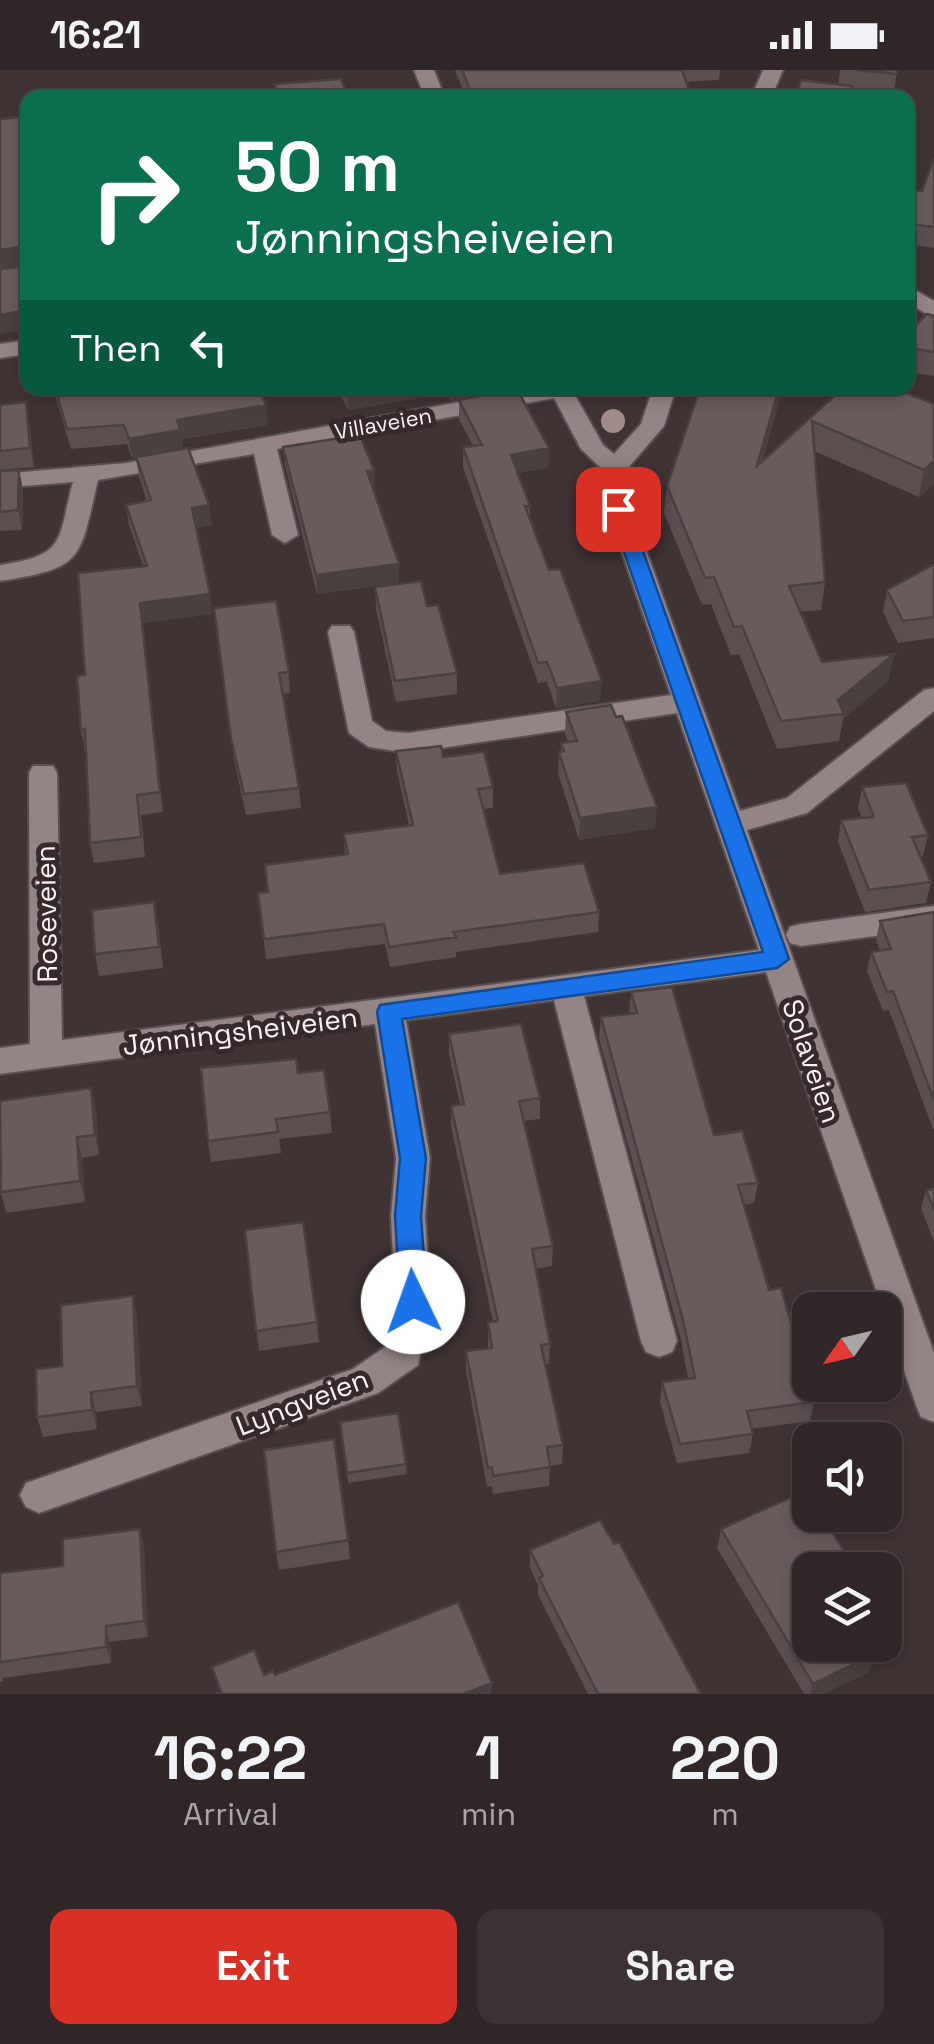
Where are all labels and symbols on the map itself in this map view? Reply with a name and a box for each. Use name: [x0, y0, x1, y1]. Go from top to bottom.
street label: Villaveien: [332, 401, 434, 445]
pin: [576, 467, 661, 552]
street label: Roseveien: [27, 845, 65, 983]
street label: Solaveien: [774, 994, 850, 1128]
street label: Jønningsheiveien: [120, 999, 360, 1063]
position arrow: [361, 1250, 465, 1354]
north arrow: [792, 1292, 902, 1402]
street label: Lyngveien: [231, 1360, 373, 1444]

